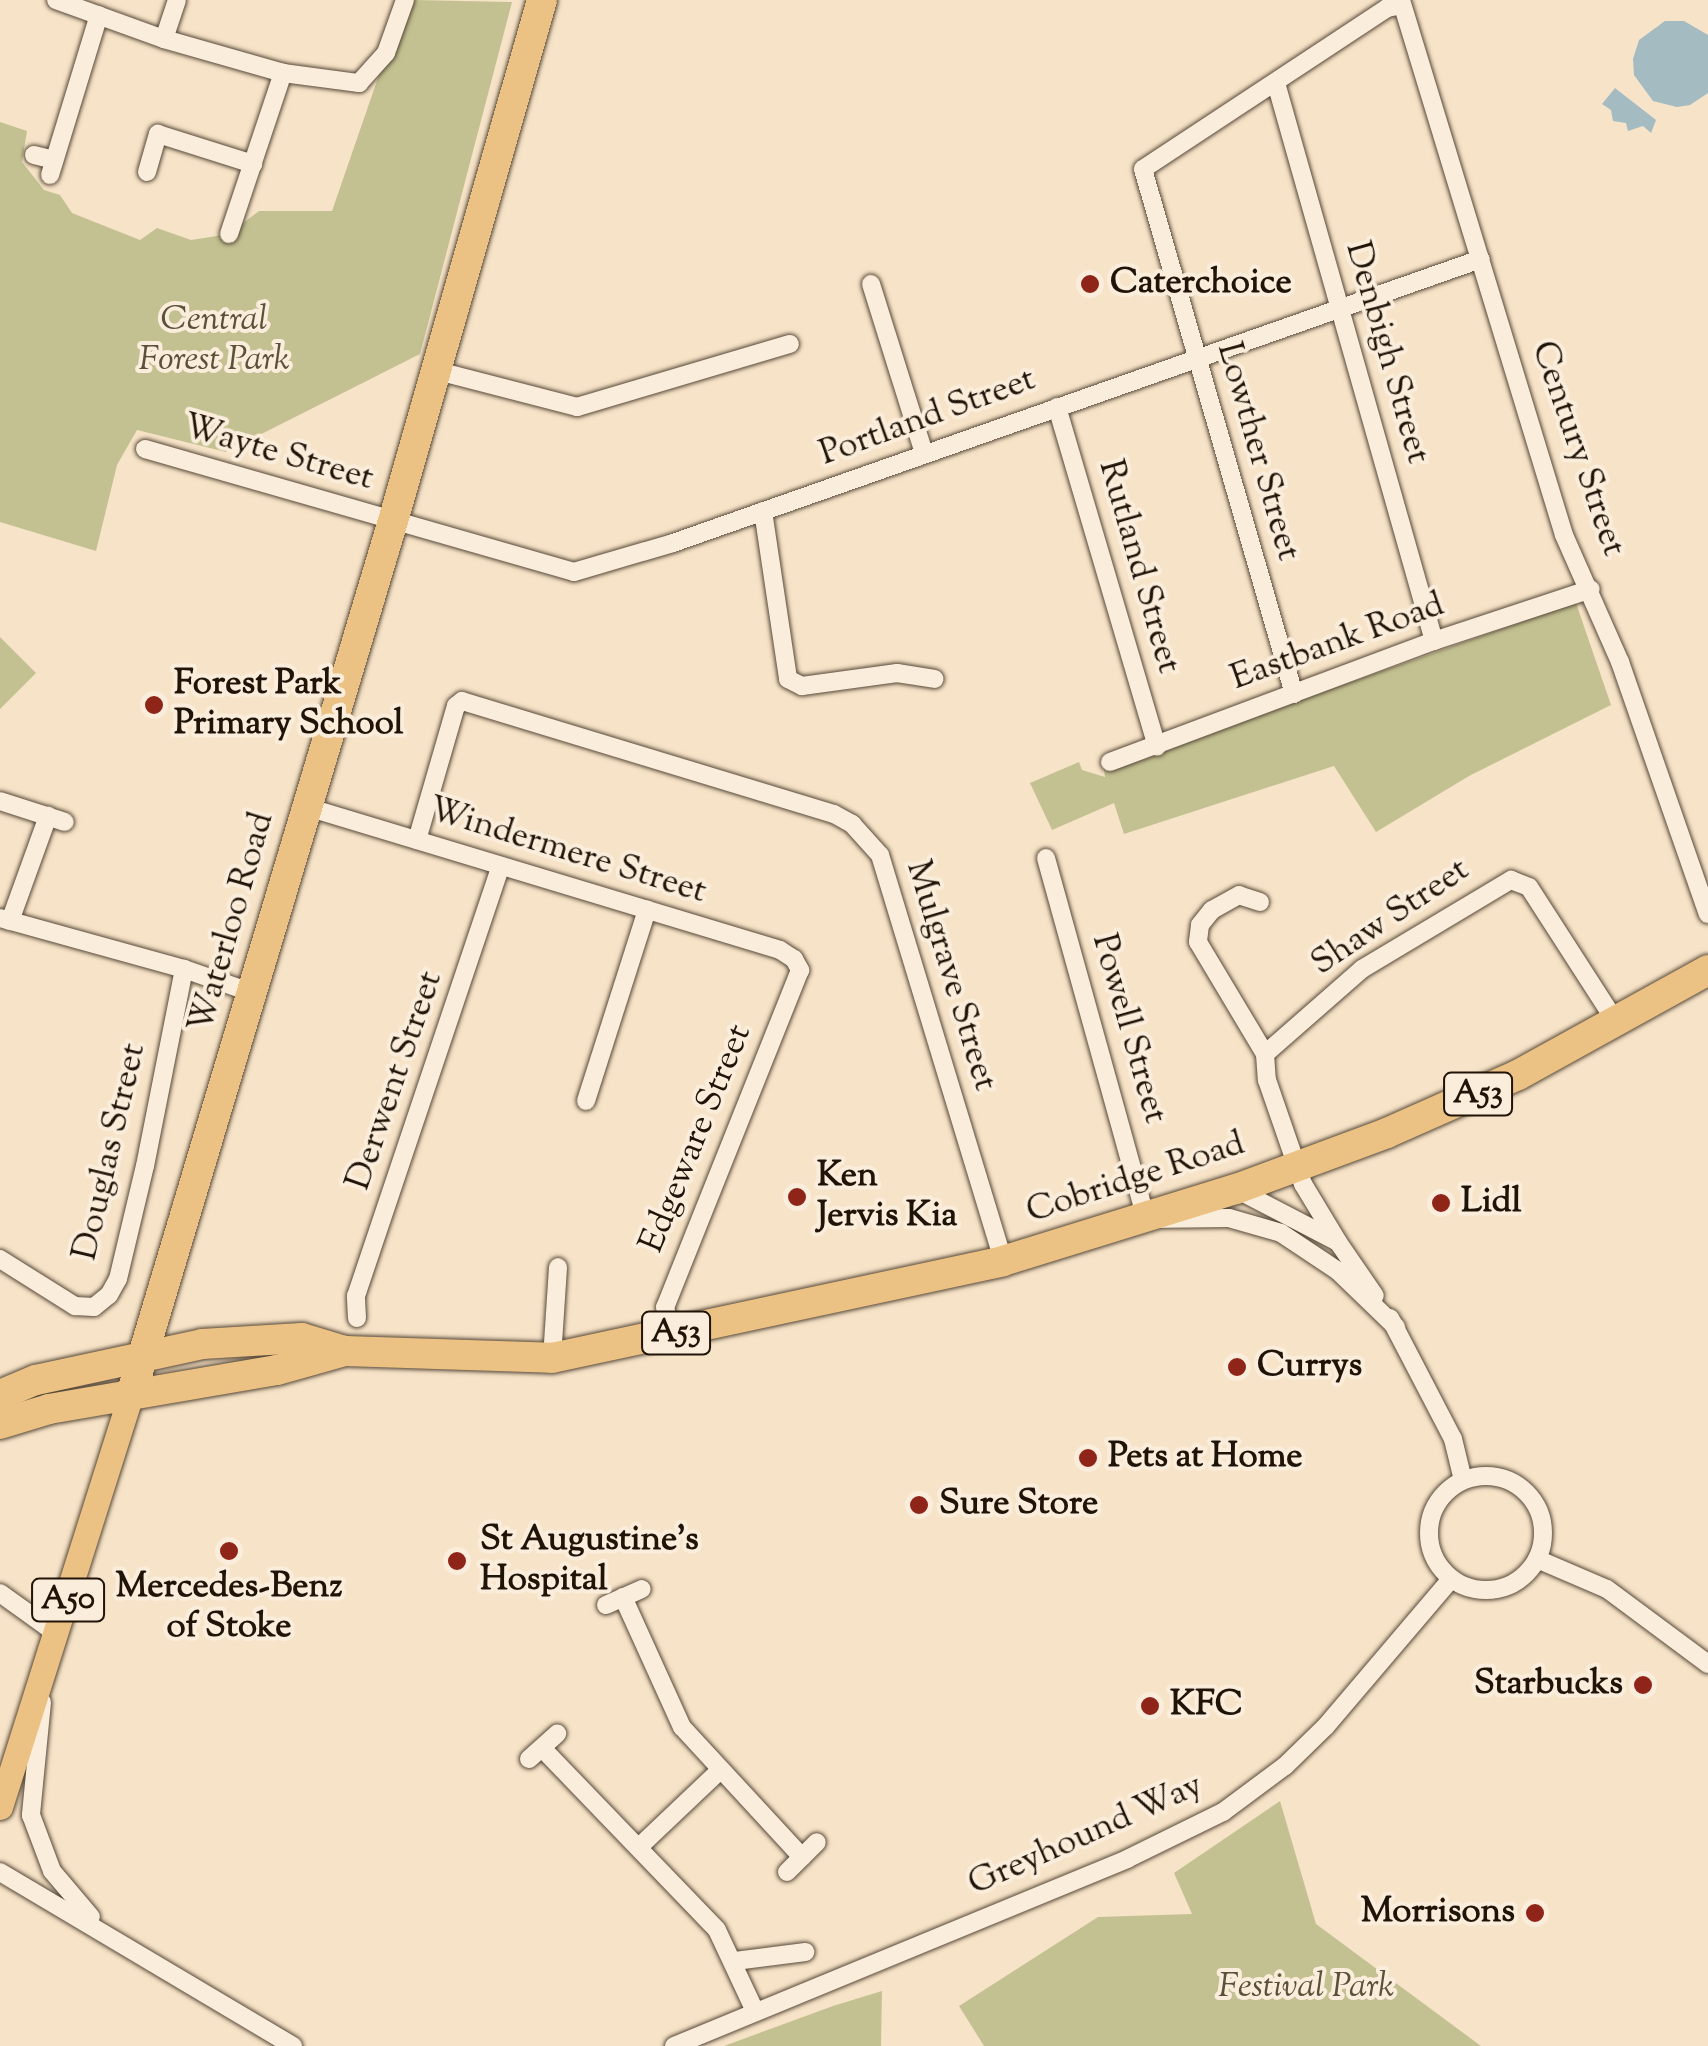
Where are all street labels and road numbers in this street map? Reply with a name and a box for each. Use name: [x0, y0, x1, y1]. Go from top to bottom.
street label: Denbigh Street: [1334, 237, 1438, 469]
street label: Century Street: [1521, 336, 1633, 562]
street label: Lowther Street: [1206, 338, 1308, 566]
street label: Portland Street: [814, 360, 1042, 476]
street label: Wayte Street: [178, 407, 378, 501]
street label: Rutland Street: [1087, 455, 1189, 679]
street label: Eastbank Road: [1226, 585, 1450, 701]
street label: Windermere Street: [423, 790, 711, 914]
street label: Waterloo Road: [181, 808, 285, 1038]
street label: Shaw Street: [1304, 850, 1478, 986]
street label: Mulgrave Street: [895, 856, 1005, 1096]
street label: Powell Street: [1081, 929, 1175, 1129]
street label: Derwent Street: [339, 966, 453, 1196]
street label: Edgeware Street: [632, 1019, 762, 1259]
street label: Douglas Street: [66, 1039, 156, 1265]
road number: A53: [1443, 1067, 1513, 1121]
street label: Cobridge Road: [1022, 1124, 1250, 1234]
road number: A53: [641, 1306, 711, 1360]
road number: A50: [30, 1573, 106, 1627]
street label: Greyhound Way: [962, 1766, 1210, 1906]

